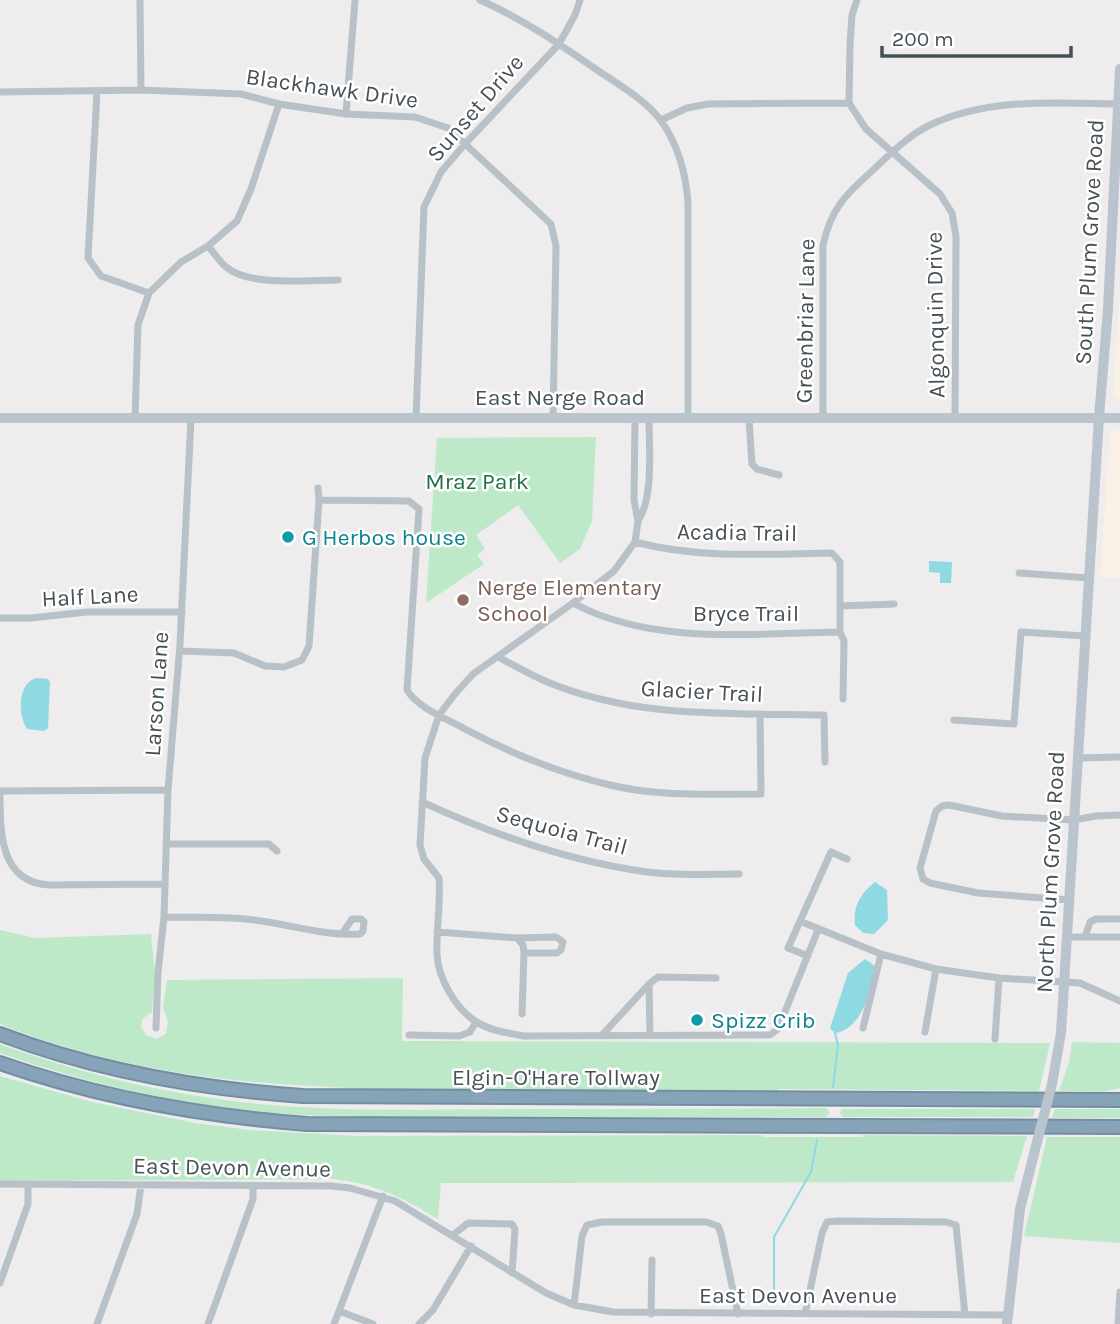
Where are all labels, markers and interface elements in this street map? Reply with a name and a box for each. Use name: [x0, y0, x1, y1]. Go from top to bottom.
scale bar: [882, 14, 1071, 58]
text: 200 m: [892, 27, 954, 51]
street label: Sunset Drive: [421, 49, 529, 168]
street label: Blackhawk Drive: [244, 63, 420, 114]
street label: South Plum Grove Road: [1070, 119, 1109, 366]
street label: Algonquin Drive: [921, 232, 950, 398]
street label: Greenbriar Lane: [791, 238, 820, 404]
street label: East Nerge Road: [475, 384, 645, 411]
park label: Mraz Park: [425, 468, 529, 495]
street label: Acadia Trail: [677, 518, 797, 547]
place label: G Herbos house: [302, 524, 466, 551]
marker: G Herbos house: [280, 529, 296, 545]
place label: Nerge Elementary School: [477, 574, 662, 627]
street label: Half Lane: [41, 580, 139, 613]
marker: Nerge Elementary School: [455, 592, 471, 608]
street label: Bryce Trail: [693, 600, 799, 627]
street label: Larson Lane: [139, 631, 174, 757]
street label: Glacier Trail: [640, 675, 764, 708]
street label: North Plum Grove Road: [1031, 750, 1070, 994]
street label: Sequoia Trail: [493, 800, 630, 861]
place label: Spizz Crib: [711, 1007, 815, 1034]
marker: Spizz Crib: [689, 1012, 705, 1028]
street label: Elgin-O'Hare Tollway: [452, 1064, 660, 1091]
street label: East Devon Avenue: [133, 1152, 331, 1183]
street label: East Devon Avenue: [699, 1282, 897, 1309]

